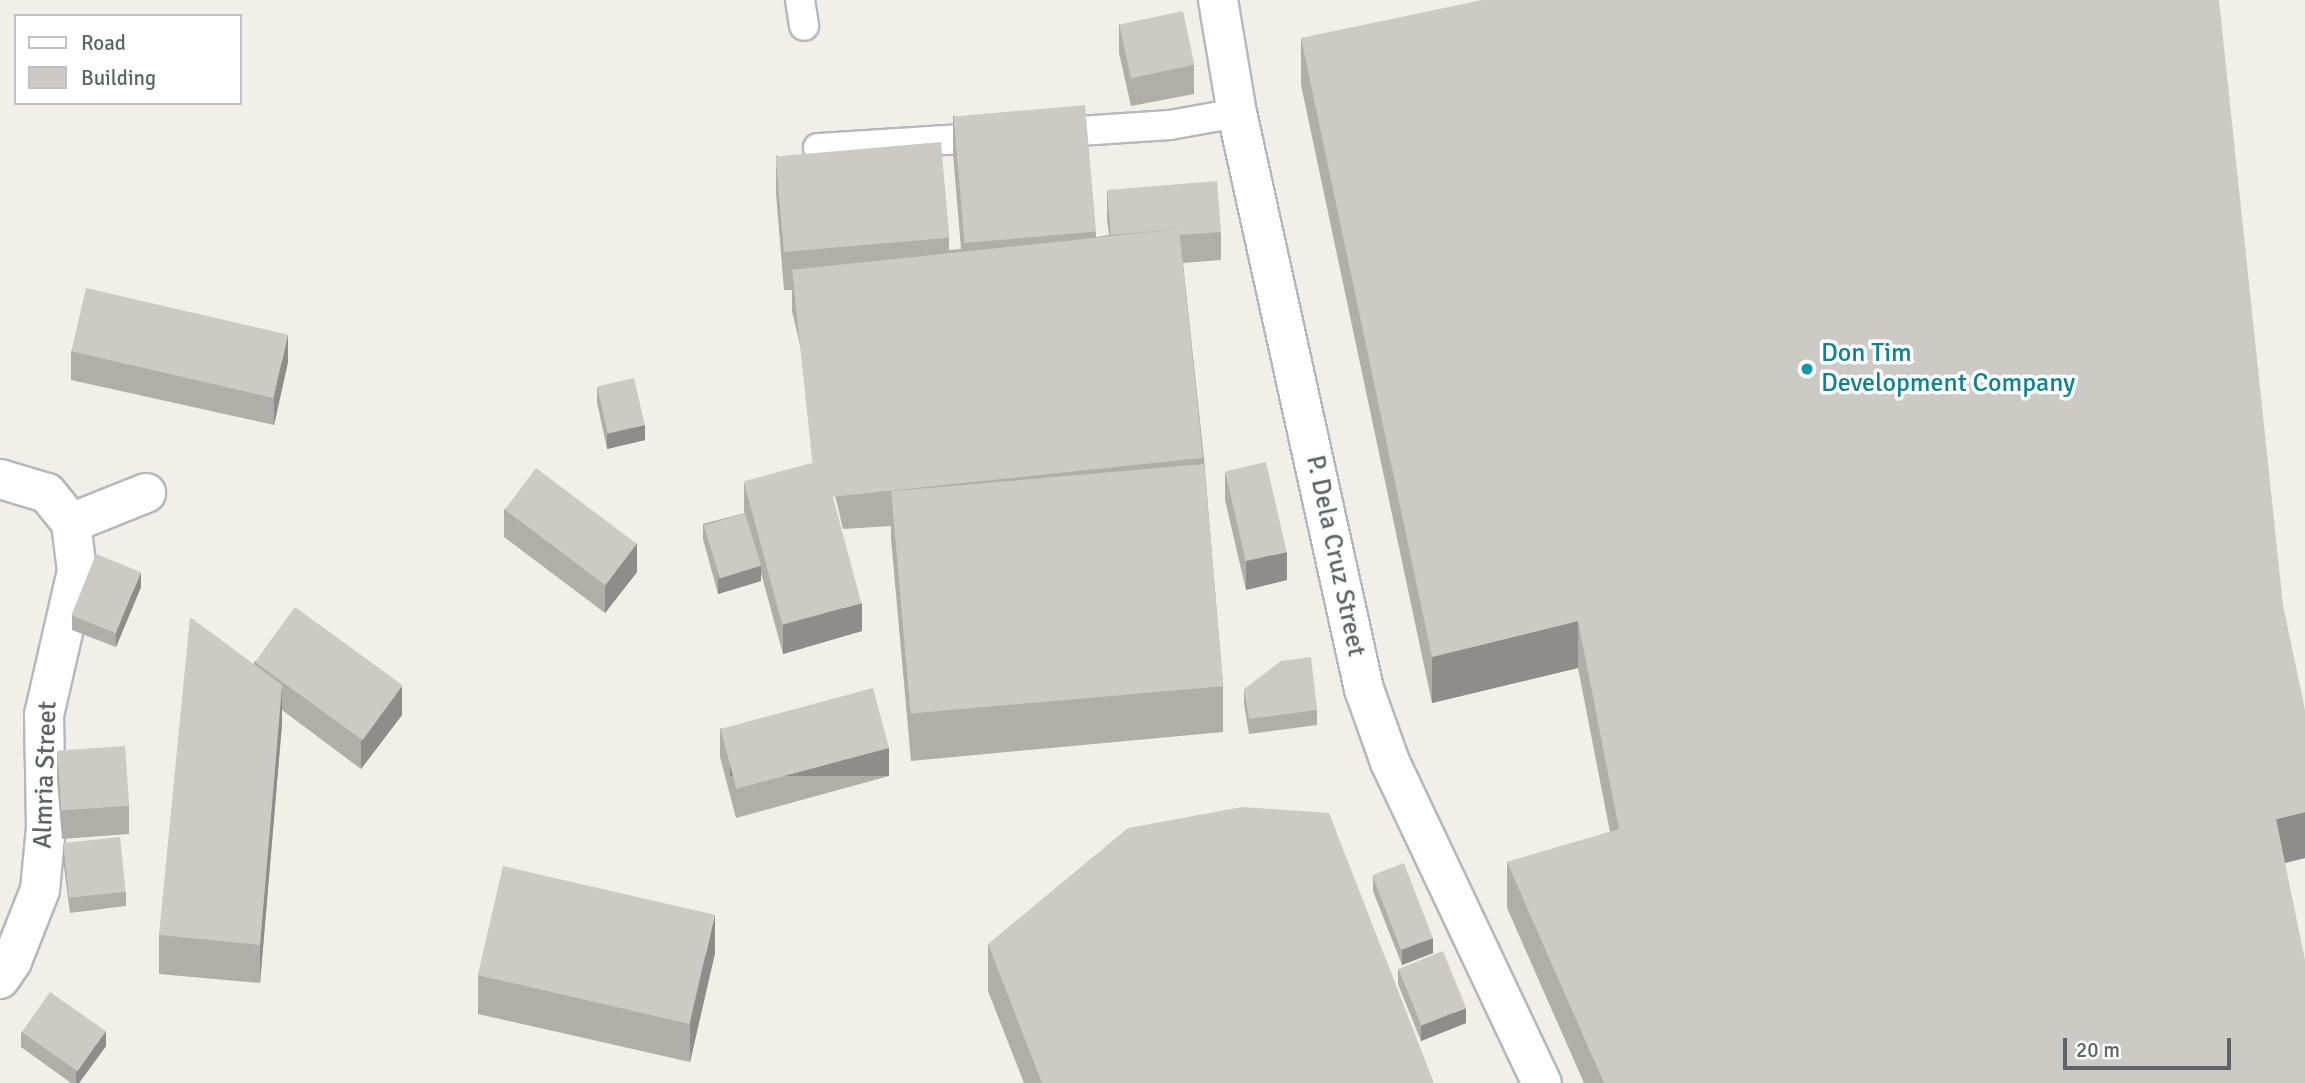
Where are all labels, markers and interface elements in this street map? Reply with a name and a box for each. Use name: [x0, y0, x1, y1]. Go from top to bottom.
legend: [14, 14, 242, 105]
text: Road: [81, 30, 126, 56]
text: Building: [81, 65, 156, 91]
place label: Don Tim Development Company: [1821, 338, 2075, 400]
marker: Don Tim Development Company: [1799, 361, 1815, 377]
street label: P. Dela Cruz Street: [1298, 453, 1372, 659]
street label: Almria Street: [28, 701, 64, 849]
scale bar: [2067, 1024, 2235, 1068]
text: 20 m: [2076, 1037, 2120, 1063]

